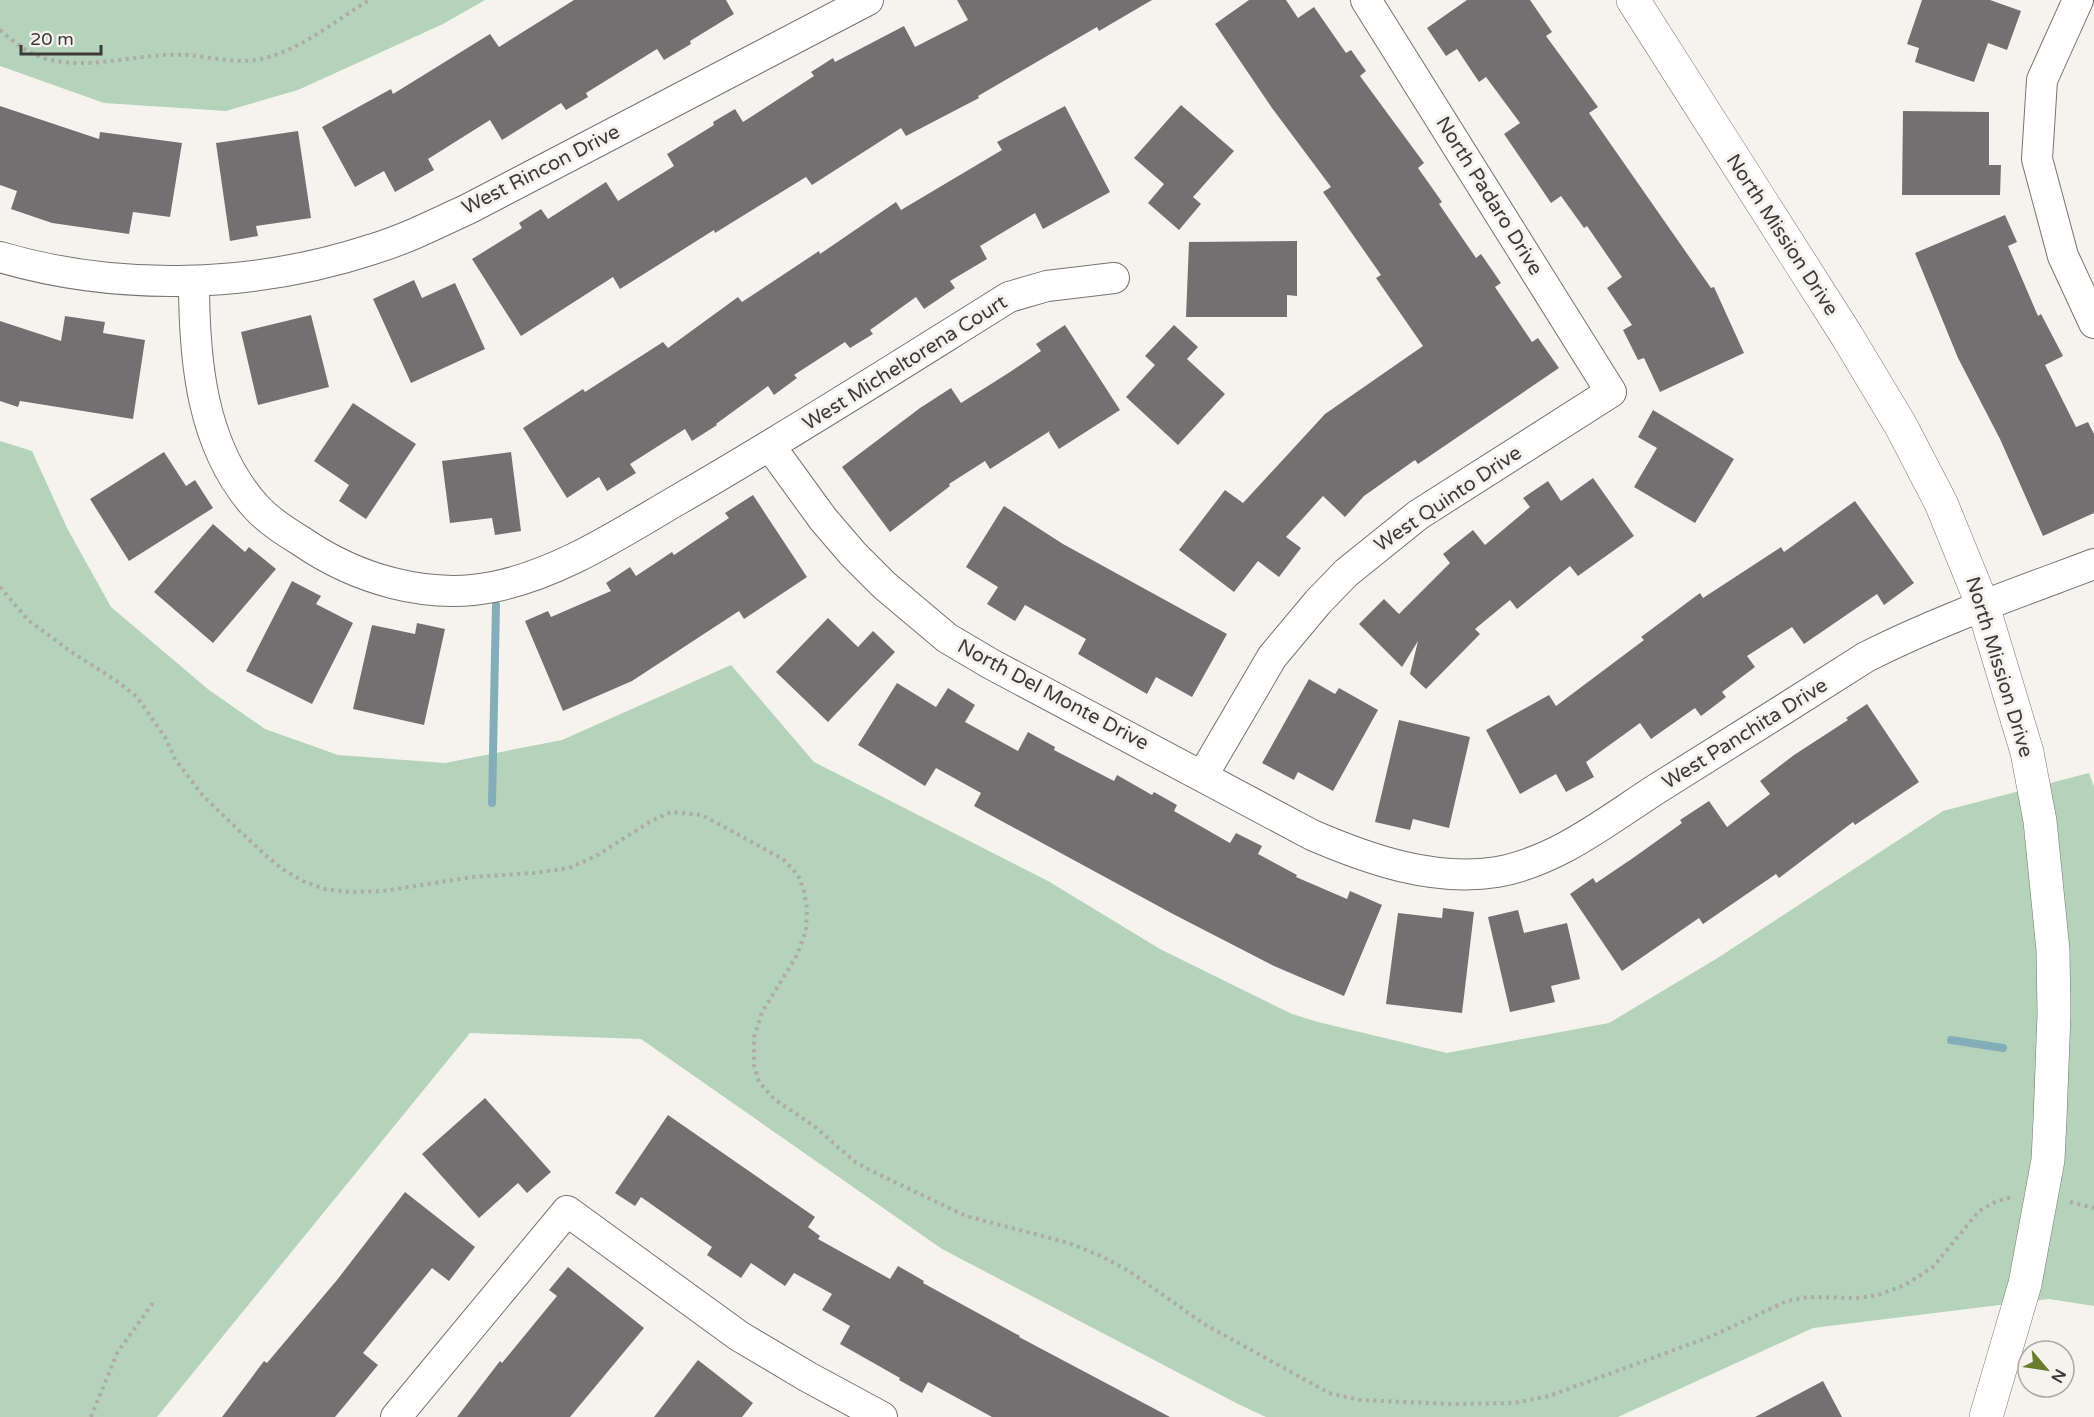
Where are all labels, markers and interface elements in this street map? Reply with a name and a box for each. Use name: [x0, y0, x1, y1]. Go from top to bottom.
scale bar: [21, 18, 100, 56]
text: 20 m: [30, 28, 74, 50]
street label: North Padaro Drive: [1430, 112, 1548, 280]
street label: West Rincon Drive: [458, 120, 624, 220]
street label: North Mission Drive: [1721, 150, 1843, 320]
street label: West Micheltorena Court: [798, 290, 1012, 436]
street label: West Quinto Drive: [1370, 441, 1526, 557]
street label: North Mission Drive: [1960, 574, 2038, 760]
street label: North Del Monte Drive: [953, 634, 1153, 756]
street label: West Panchita Drive: [1658, 673, 1832, 795]
north arrow: [2016, 1339, 2076, 1399]
text: N: [2046, 1365, 2070, 1386]

